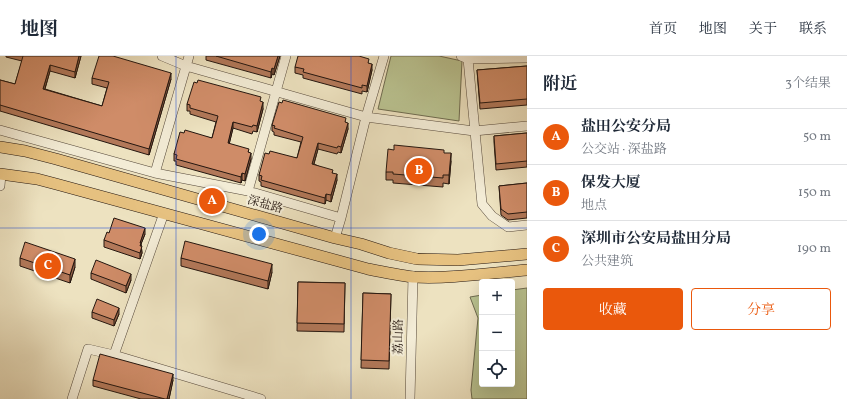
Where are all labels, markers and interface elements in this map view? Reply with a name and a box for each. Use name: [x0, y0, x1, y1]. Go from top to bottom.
text: 地图: [20, 17, 58, 43]
text: 首页: [649, 20, 677, 39]
text: 地图: [699, 20, 727, 39]
text: 关于: [749, 20, 777, 39]
text: 联系: [799, 20, 827, 39]
text: 附近: [543, 73, 577, 96]
text: 3个结果: [785, 75, 831, 93]
text: 盐田公安分局: [581, 117, 671, 138]
text: A: [551, 128, 561, 146]
text: 50 m: [803, 128, 831, 146]
text: 公交站 · 深盐路: [581, 141, 667, 159]
pin: B: [406, 156, 432, 186]
text: 保发大厦: [581, 173, 641, 194]
text: B: [552, 184, 560, 202]
text: 150 m: [798, 184, 831, 202]
pin: A: [199, 186, 225, 216]
street label: 深盐路: [245, 192, 285, 218]
text: 地点: [581, 197, 607, 215]
your location: [249, 224, 269, 244]
text: 深圳市公安局盐田分局: [581, 229, 731, 250]
text: C: [552, 240, 560, 258]
text: 190 m: [797, 240, 831, 258]
pin: C: [35, 251, 61, 281]
text: 公共建筑: [581, 253, 633, 271]
map controls: [479, 279, 515, 387]
button: +: [479, 279, 515, 315]
button: 收藏: [543, 288, 683, 330]
button: 分享: [691, 288, 831, 330]
button: −: [479, 315, 515, 351]
street label: 荔山路: [391, 319, 407, 355]
button: locate: [479, 351, 515, 387]

